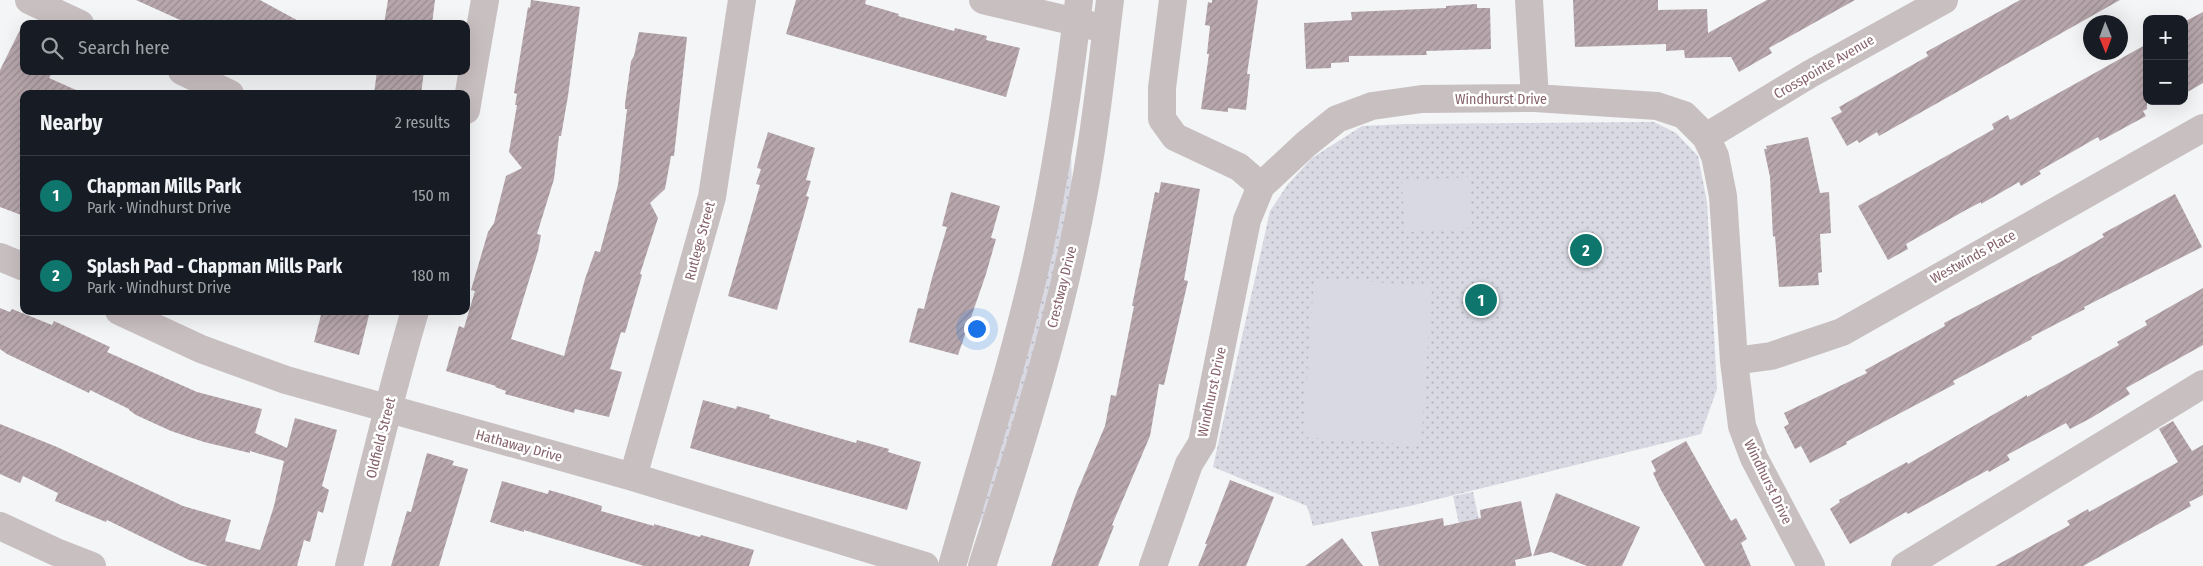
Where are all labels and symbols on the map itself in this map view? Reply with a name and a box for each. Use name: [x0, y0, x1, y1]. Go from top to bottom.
north arrow: [2083, 15, 2128, 60]
street label: Crosspointe Avenue: [1771, 31, 1877, 103]
street label: Windhurst Drive: [1455, 91, 1547, 108]
street label: Rutlege Street: [681, 199, 719, 282]
street label: Westwinds Place: [1927, 227, 2019, 287]
pin: 2: [1570, 231, 1602, 269]
street label: Crestway Drive: [1044, 244, 1080, 330]
pin: 1: [1465, 281, 1497, 319]
your location: [964, 316, 990, 342]
street label: Windhurst Drive: [1194, 345, 1230, 439]
street label: Oldfield Street: [363, 395, 399, 480]
street label: Hathaway Drive: [474, 426, 564, 466]
street label: Windhurst Drive: [1740, 437, 1796, 527]

